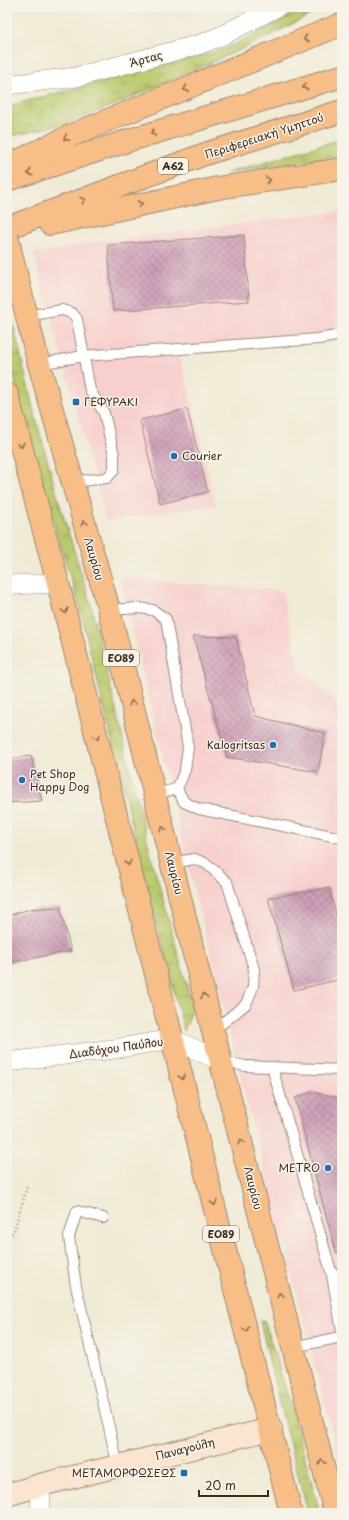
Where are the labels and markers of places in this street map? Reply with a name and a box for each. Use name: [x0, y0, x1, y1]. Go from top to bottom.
place label: ΓΕΦΥΡΑΚΙ: [84, 393, 138, 410]
marker: ΓΕΦΥΡΑΚΙ: [71, 397, 81, 407]
place label: Courier: [182, 447, 222, 464]
marker: Courier: [169, 451, 179, 461]
place label: Kalogritsas: [207, 736, 265, 753]
marker: Kalogritsas: [268, 740, 278, 750]
place label: Pet Shop Happy Dog: [30, 765, 89, 795]
marker: Pet Shop Happy Dog: [17, 775, 27, 785]
place label: METRO: [278, 1159, 320, 1176]
marker: METRO: [323, 1163, 333, 1173]
place label: ΜΕΤΑΜΟΡΦΩΣΕΩΣ: [72, 1464, 176, 1481]
marker: ΜΕΤΑΜΟΡΦΩΣΕΩΣ: [179, 1468, 189, 1478]

